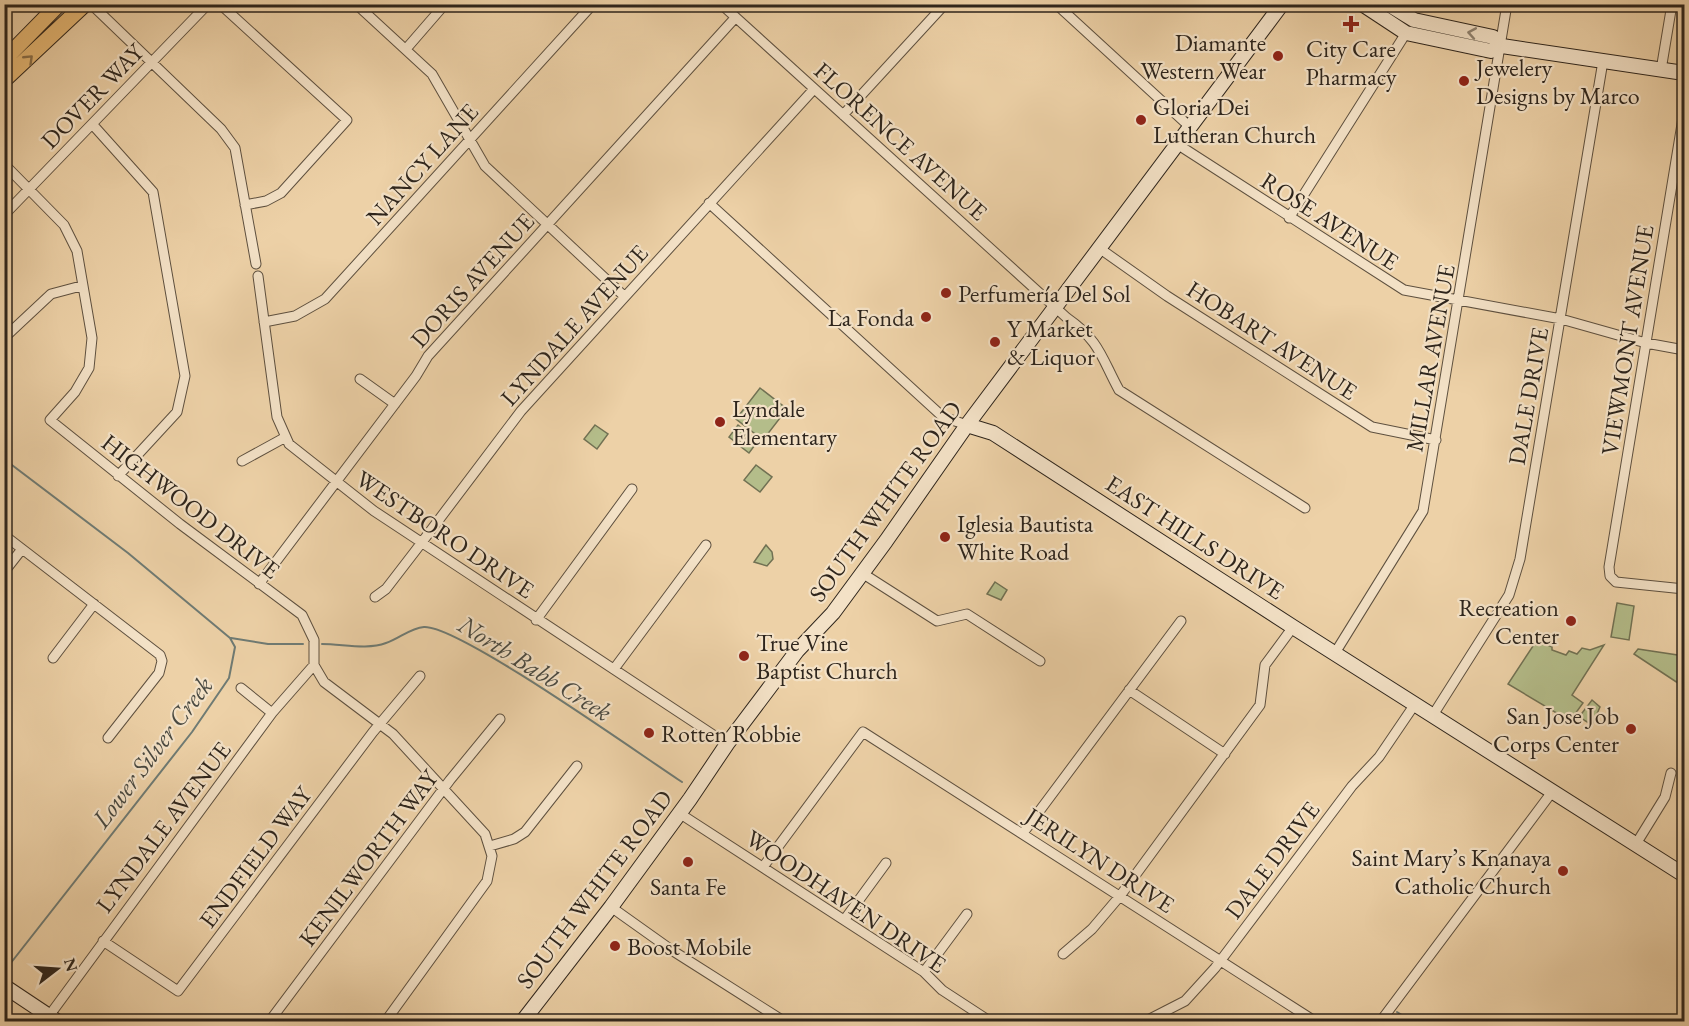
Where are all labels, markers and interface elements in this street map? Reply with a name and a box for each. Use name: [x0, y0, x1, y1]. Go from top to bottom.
marker: City Care Pharmacy: [1344, 17, 1358, 31]
place label: Diamante Western Wear: [1140, 27, 1266, 86]
one-way arrow: [1468, 28, 1477, 40]
place label: City Care Pharmacy: [1305, 33, 1397, 92]
street label: DOVER WAY: [34, 36, 151, 155]
marker: Diamante Western Wear: [1271, 49, 1285, 63]
place label: Jewelery Designs by Marco: [1474, 52, 1640, 111]
one-way arrow: [23, 55, 33, 66]
street label: FLORENCE AVENUE: [808, 55, 994, 227]
marker: Jewelery Designs by Marco: [1457, 74, 1471, 88]
place label: Gloria Dei Lutheran Church: [1153, 91, 1316, 150]
street label: NANCY LANE: [359, 97, 485, 231]
marker: Gloria Dei Lutheran Church: [1134, 113, 1148, 127]
street label: ROSE AVENUE: [1255, 165, 1405, 277]
street label: DORIS AVENUE: [403, 206, 541, 354]
street label: VIEWMONT AVENUE: [1593, 223, 1661, 457]
street label: LYNDALE AVENUE: [493, 238, 655, 412]
street label: MILLAR AVENUE: [1398, 262, 1462, 454]
street label: HOBART AVENUE: [1181, 273, 1363, 407]
place label: Perfumería Del Sol: [958, 278, 1131, 309]
marker: Perfumería Del Sol: [939, 286, 953, 300]
place label: La Fonda: [828, 302, 914, 333]
marker: La Fonda: [919, 310, 933, 324]
place label: Y Market & Liquor: [1007, 313, 1095, 372]
street label: DALE DRIVE: [1501, 325, 1555, 467]
marker: Y Market & Liquor: [988, 335, 1002, 349]
place label: Lyndale Elementary: [732, 393, 837, 452]
street label: SOUTH WHITE ROAD: [802, 394, 968, 608]
marker: Lyndale Elementary: [713, 415, 727, 429]
street label: HIGHWOOD DRIVE: [95, 427, 287, 585]
street label: WESTBORO DRIVE: [350, 463, 540, 605]
street label: EAST HILLS DRIVE: [1100, 468, 1290, 606]
place label: Iglesia Bautista White Road: [957, 508, 1094, 567]
marker: Iglesia Bautista White Road: [938, 530, 952, 544]
place label: Recreation Center: [1458, 592, 1559, 651]
water label: North Babb Creek: [451, 607, 618, 729]
marker: Recreation Center: [1564, 614, 1578, 628]
place label: True Vine Baptist Church: [756, 627, 898, 686]
marker: True Vine Baptist Church: [737, 649, 751, 663]
water label: Lower Silver Creek: [83, 669, 220, 835]
place label: San Jose Job Corps Center: [1493, 700, 1619, 759]
place label: Rotten Robbie: [661, 718, 801, 749]
marker: San Jose Job Corps Center: [1624, 722, 1638, 736]
marker: Rotten Robbie: [642, 726, 656, 740]
street label: LYNDALE AVENUE: [89, 735, 237, 919]
street label: KENILWORTH WAY: [291, 763, 445, 952]
street label: ENDFIELD WAY: [192, 779, 319, 934]
street label: SOUTH WHITE ROAD: [509, 783, 679, 995]
street label: DALE DRIVE: [1218, 795, 1326, 925]
street label: JERILYN DRIVE: [1018, 799, 1180, 920]
street label: WOODHAVEN DRIVE: [740, 822, 952, 980]
place label: Saint Mary’s Knanaya Catholic Church: [1351, 842, 1551, 901]
marker: Santa Fe: [681, 855, 695, 869]
marker: Saint Mary’s Knanaya Catholic Church: [1556, 864, 1570, 878]
place label: Santa Fe: [650, 871, 726, 902]
place label: Boost Mobile: [627, 931, 751, 962]
north arrow: [27, 939, 87, 999]
marker: Boost Mobile: [608, 939, 622, 953]
text: N: [59, 955, 83, 974]

